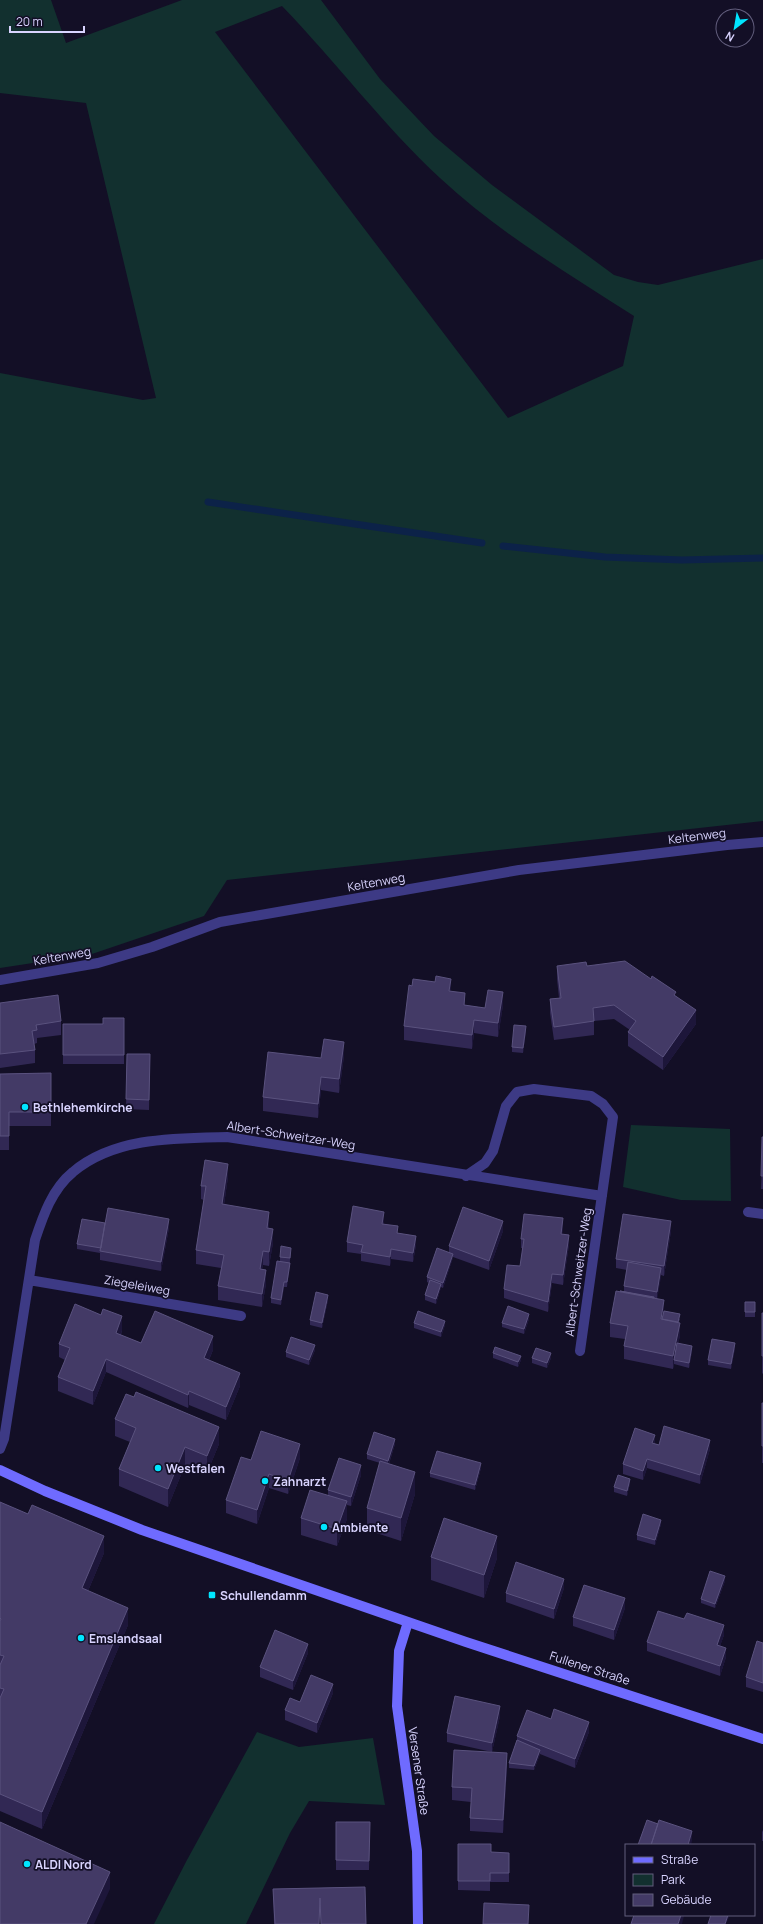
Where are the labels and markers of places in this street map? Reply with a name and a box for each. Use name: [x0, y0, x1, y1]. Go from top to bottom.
place label: Bethlehemkirche: [33, 1099, 133, 1116]
marker: Bethlehemkirche: [20, 1102, 30, 1112]
place label: Westfalen: [166, 1460, 225, 1477]
marker: Westfalen: [153, 1463, 163, 1473]
place label: Zahnarzt: [273, 1473, 326, 1490]
marker: Zahnarzt: [260, 1476, 270, 1486]
place label: Ambiente: [332, 1519, 388, 1536]
marker: Ambiente: [319, 1522, 329, 1532]
place label: Schullendamm: [220, 1587, 307, 1604]
marker: Schullendamm: [207, 1590, 217, 1600]
place label: Emslandsaal: [89, 1630, 162, 1647]
marker: Emslandsaal: [76, 1633, 86, 1643]
place label: ALDI Nord: [35, 1856, 92, 1873]
marker: ALDI Nord: [22, 1859, 32, 1869]

